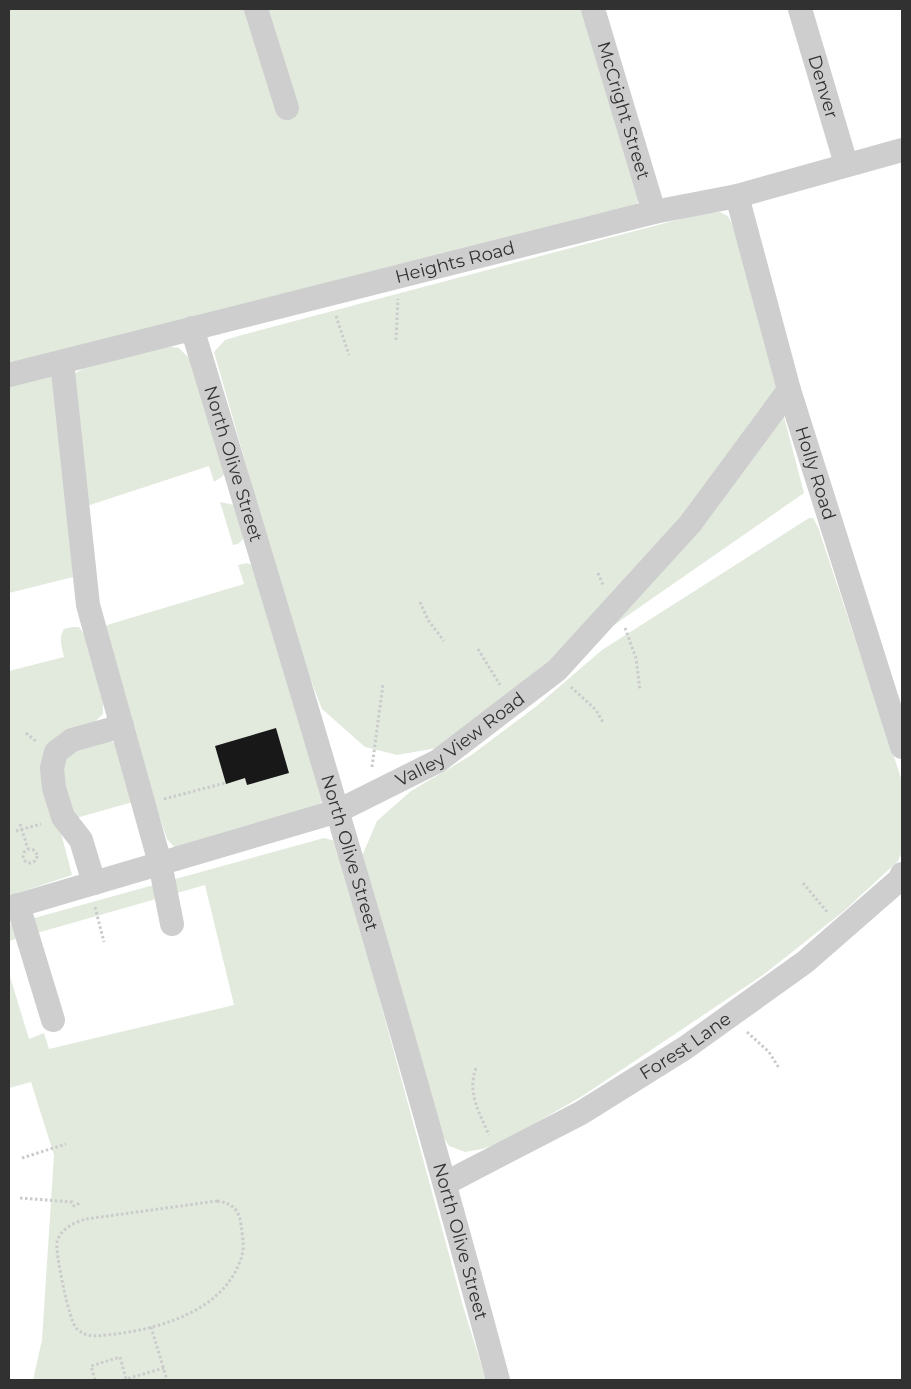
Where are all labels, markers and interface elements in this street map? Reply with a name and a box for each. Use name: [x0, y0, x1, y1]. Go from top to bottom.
street label: McCright Street: [592, 39, 655, 182]
street label: Denver: [803, 52, 843, 121]
street label: Heights Road: [393, 237, 517, 288]
street label: North Olive Street: [199, 383, 267, 545]
street label: Holly Road: [790, 423, 840, 523]
street label: Valley View Road: [392, 688, 529, 791]
street label: North Olive Street: [316, 772, 383, 934]
street label: Forest Lane: [636, 1008, 735, 1085]
street label: North Olive Street: [428, 1160, 492, 1322]

